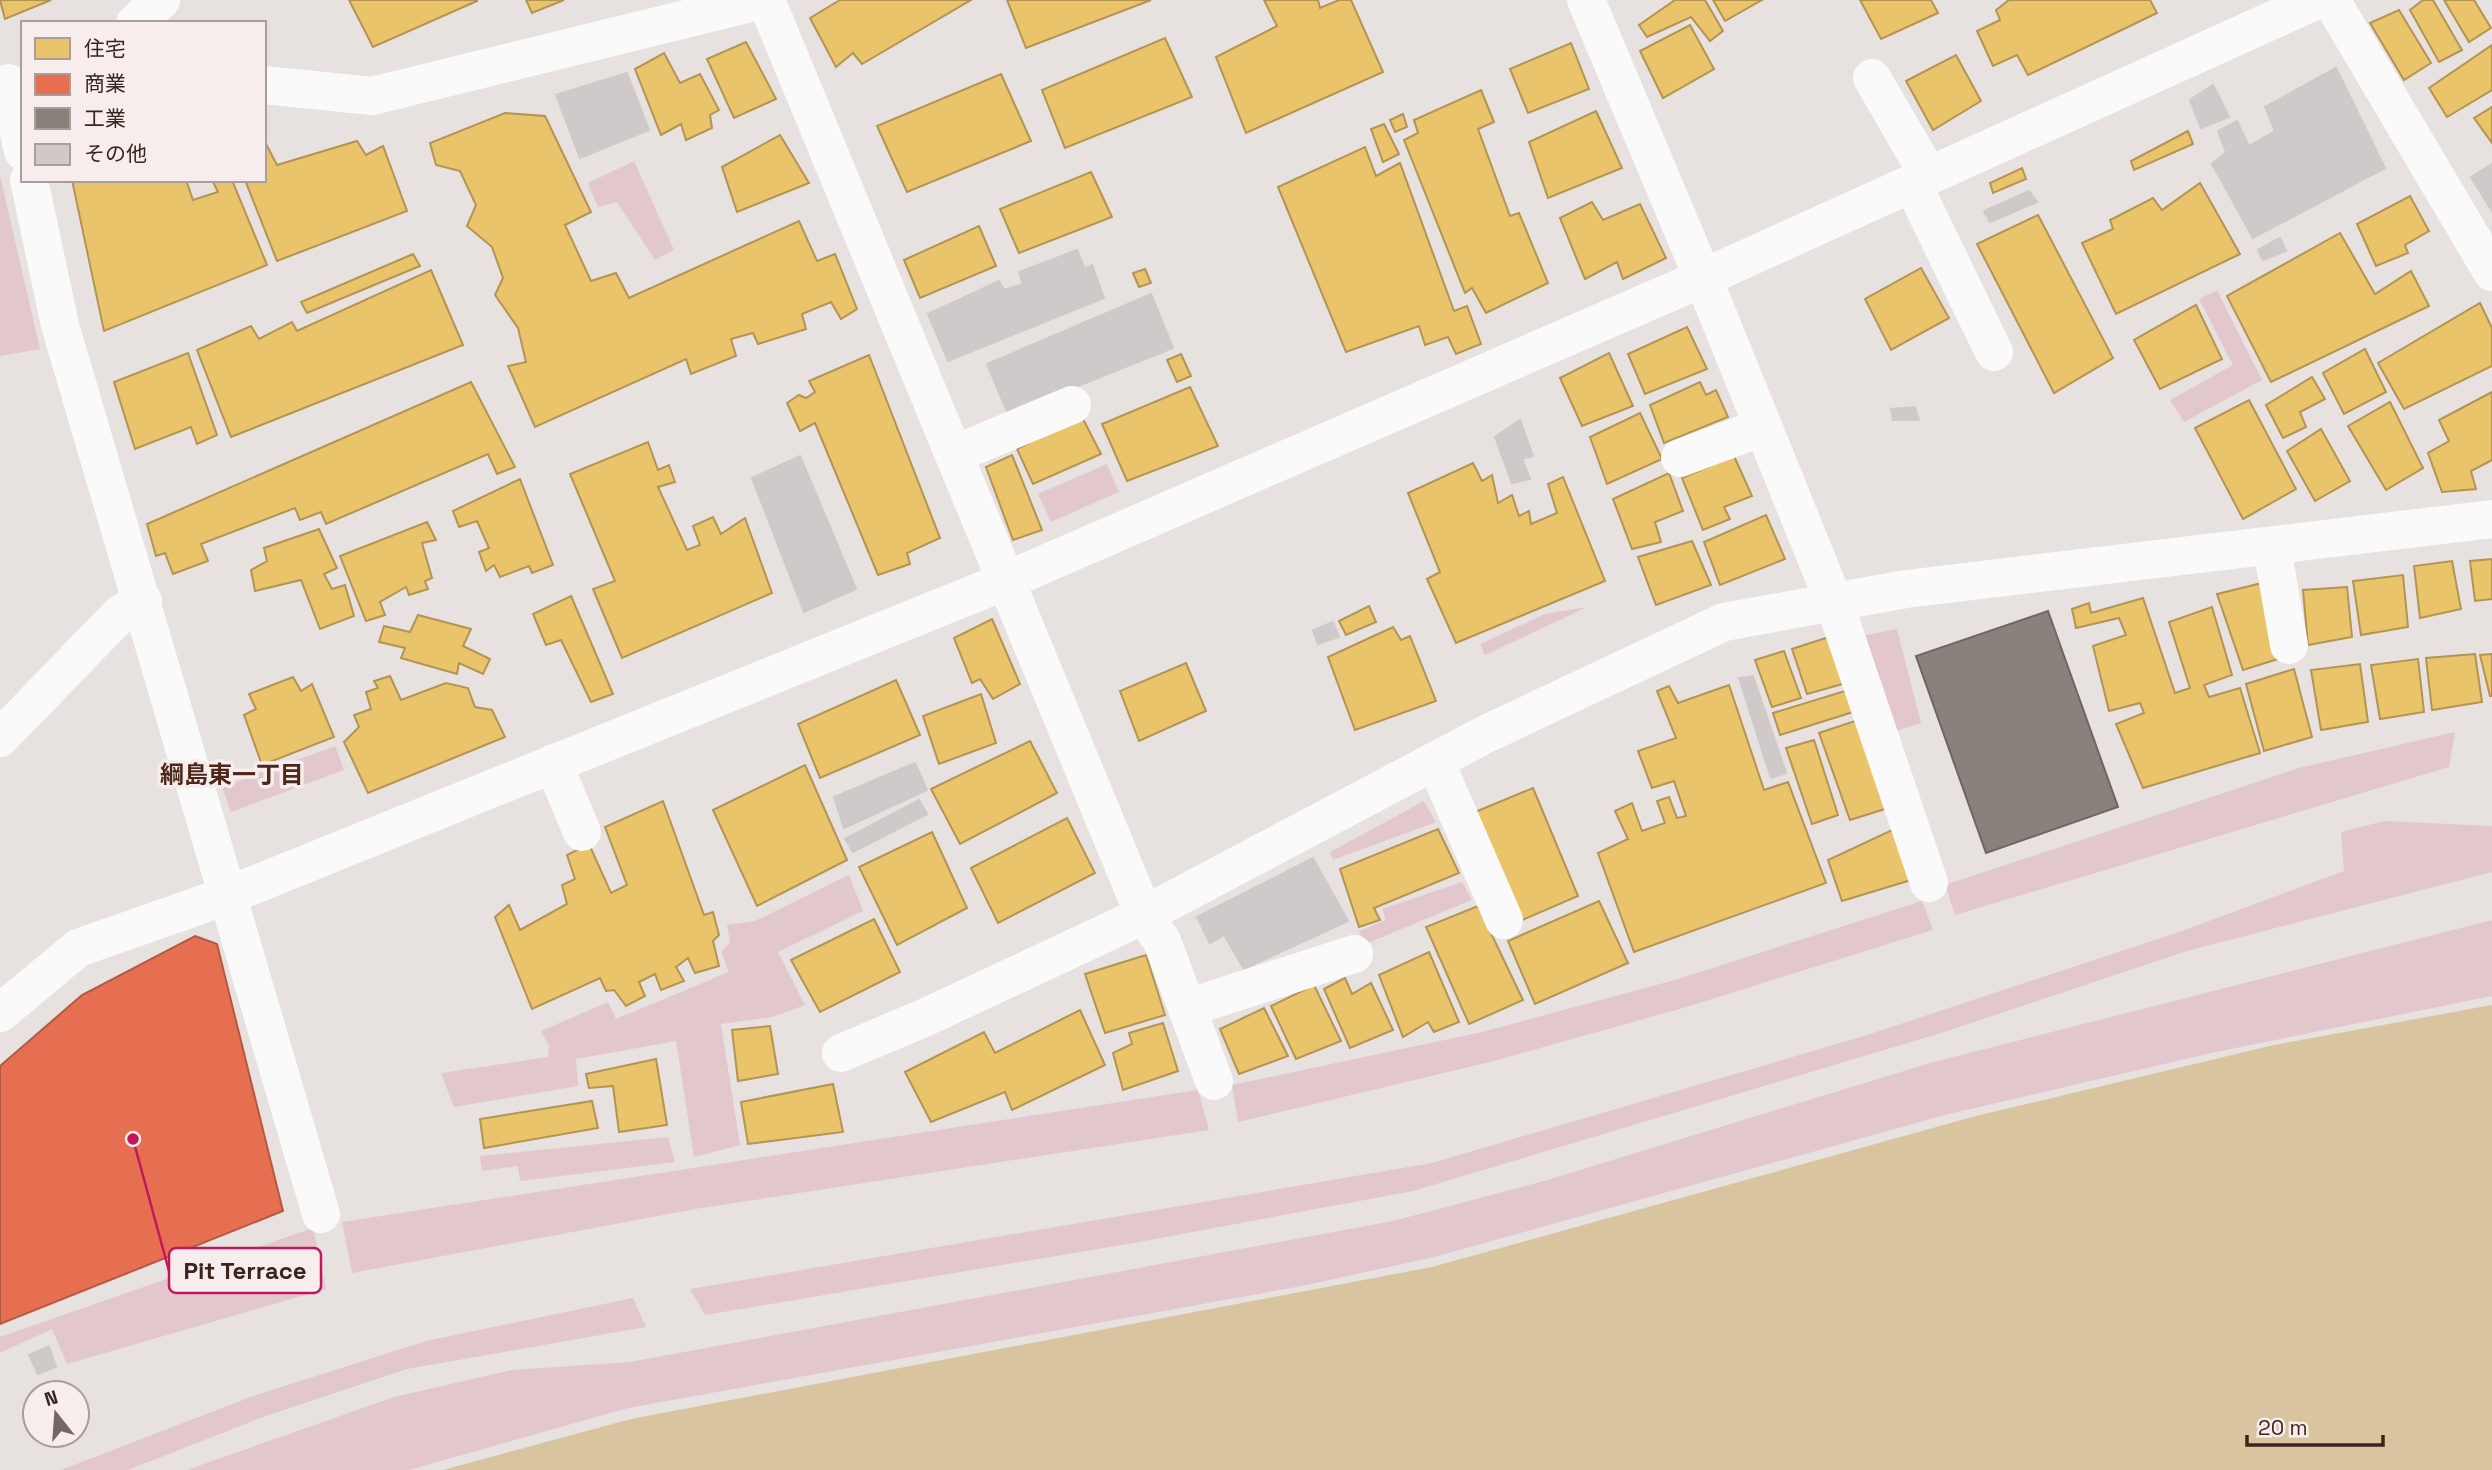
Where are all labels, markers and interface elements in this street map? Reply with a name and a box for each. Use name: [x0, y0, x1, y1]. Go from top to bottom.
legend: [21, 21, 266, 182]
text: 住宅: [84, 35, 126, 62]
text: 商業: [84, 70, 126, 97]
text: 工業: [84, 105, 126, 132]
text: その他: [84, 140, 147, 167]
district label: 綱島東一丁目: [160, 759, 304, 790]
callout: Pit Terrace: [169, 1248, 321, 1293]
text: Pit Terrace: [183, 1255, 307, 1286]
north arrow: [21, 1379, 91, 1449]
text: N: [41, 1384, 61, 1412]
scale bar: [2247, 1404, 2384, 1448]
text: 20 m: [2258, 1414, 2308, 1441]

